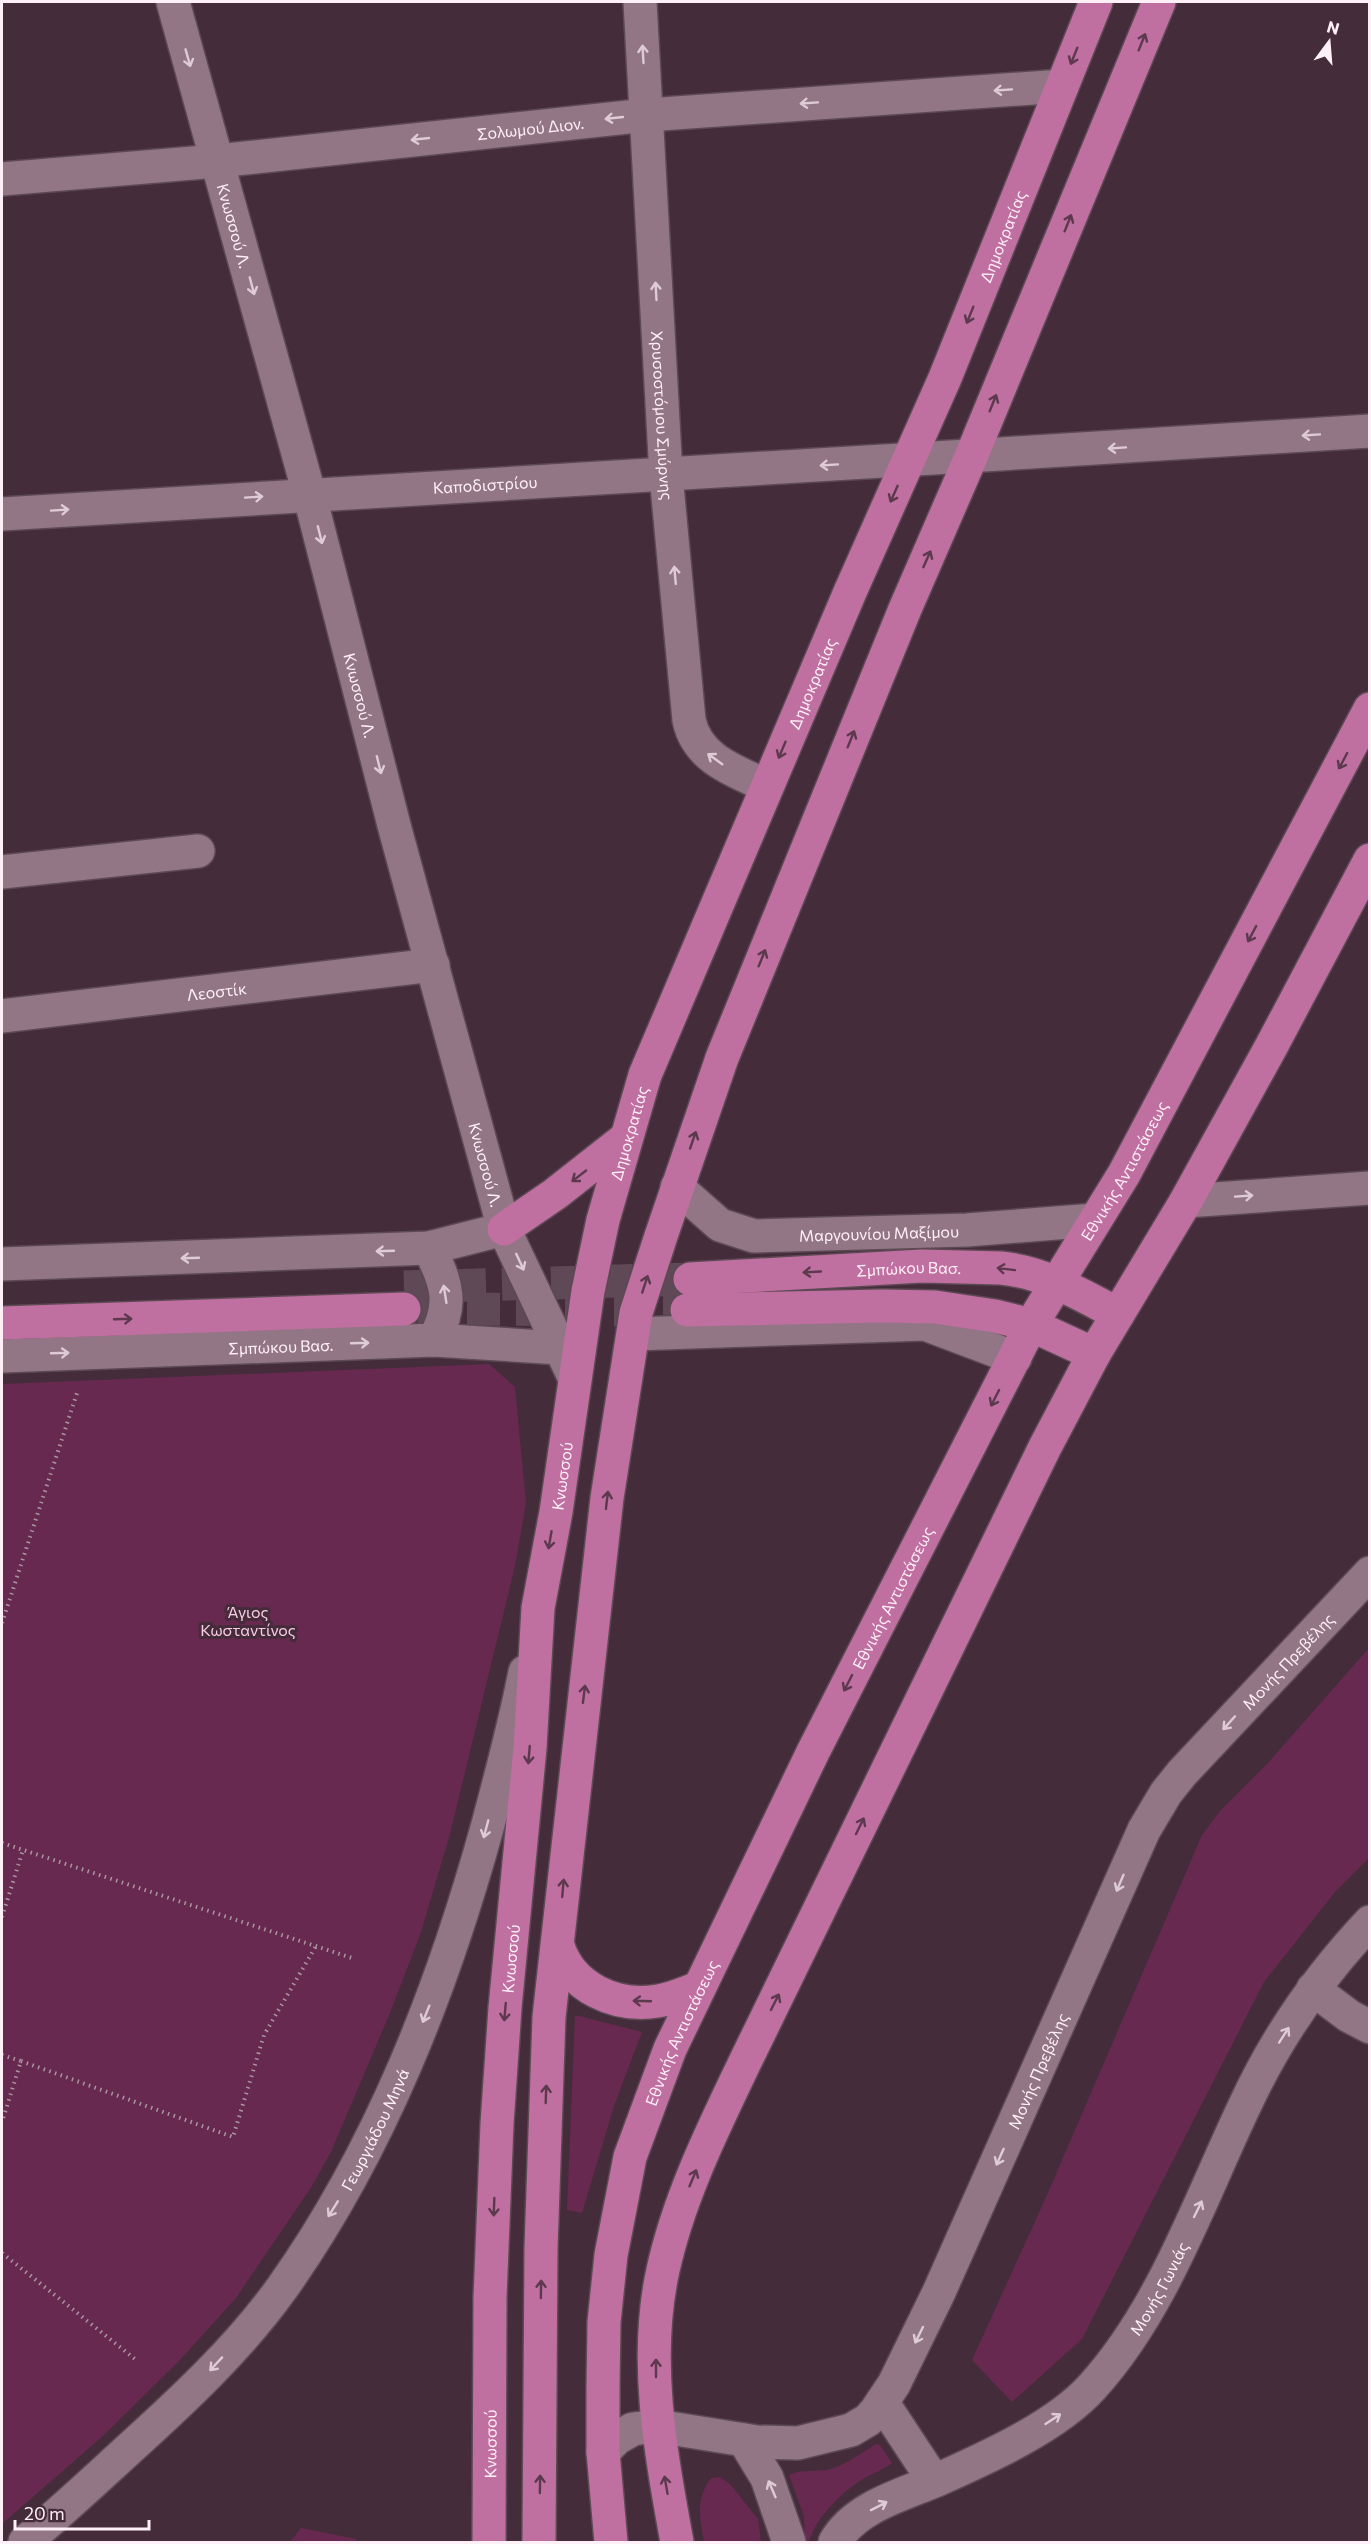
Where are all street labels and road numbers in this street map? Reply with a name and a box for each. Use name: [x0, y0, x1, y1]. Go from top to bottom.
street label: Σολωμού Διον.: [476, 112, 585, 143]
street label: Κνωσσού Λ.: [214, 181, 256, 270]
street label: Δημοκρατίας: [975, 187, 1029, 285]
street label: Χρυσοστόμου Σμύρνης: [649, 330, 678, 501]
street label: Καποδιστρίου: [432, 471, 538, 496]
street label: Δημοκρατίας: [783, 634, 839, 732]
street label: Κνωσσού Λ.: [341, 651, 381, 739]
street label: Λεοστίκ: [186, 978, 248, 1004]
street label: Δημοκρατίας: [606, 1083, 651, 1183]
street label: Εθνικής Αντιστάσεως: [1076, 1097, 1171, 1244]
street label: Κνωσσού Λ.: [466, 1120, 507, 1209]
street label: Μαργουνίου Μαξίμου: [798, 1221, 959, 1244]
street label: Σμπώκου Βασ.: [856, 1256, 961, 1279]
street label: Σμπώκου Βασ.: [228, 1334, 334, 1357]
street label: Κνωσσού: [547, 1440, 576, 1511]
street label: Εθνικής Αντιστάσεως: [848, 1523, 936, 1672]
street label: Μονής Πρεβέλης: [1238, 1609, 1337, 1713]
street label: Κνωσσού: [497, 1923, 523, 1994]
street label: Εθνικής Αντιστάσεως: [640, 1956, 721, 2108]
street label: Μονής Πρεβέλης: [1003, 2009, 1071, 2132]
street label: Γεωργιάδου Μηνά: [336, 2066, 412, 2193]
street label: Μονής Γωνιάς: [1125, 2238, 1191, 2338]
street label: Κνωσσού: [480, 2409, 499, 2479]

